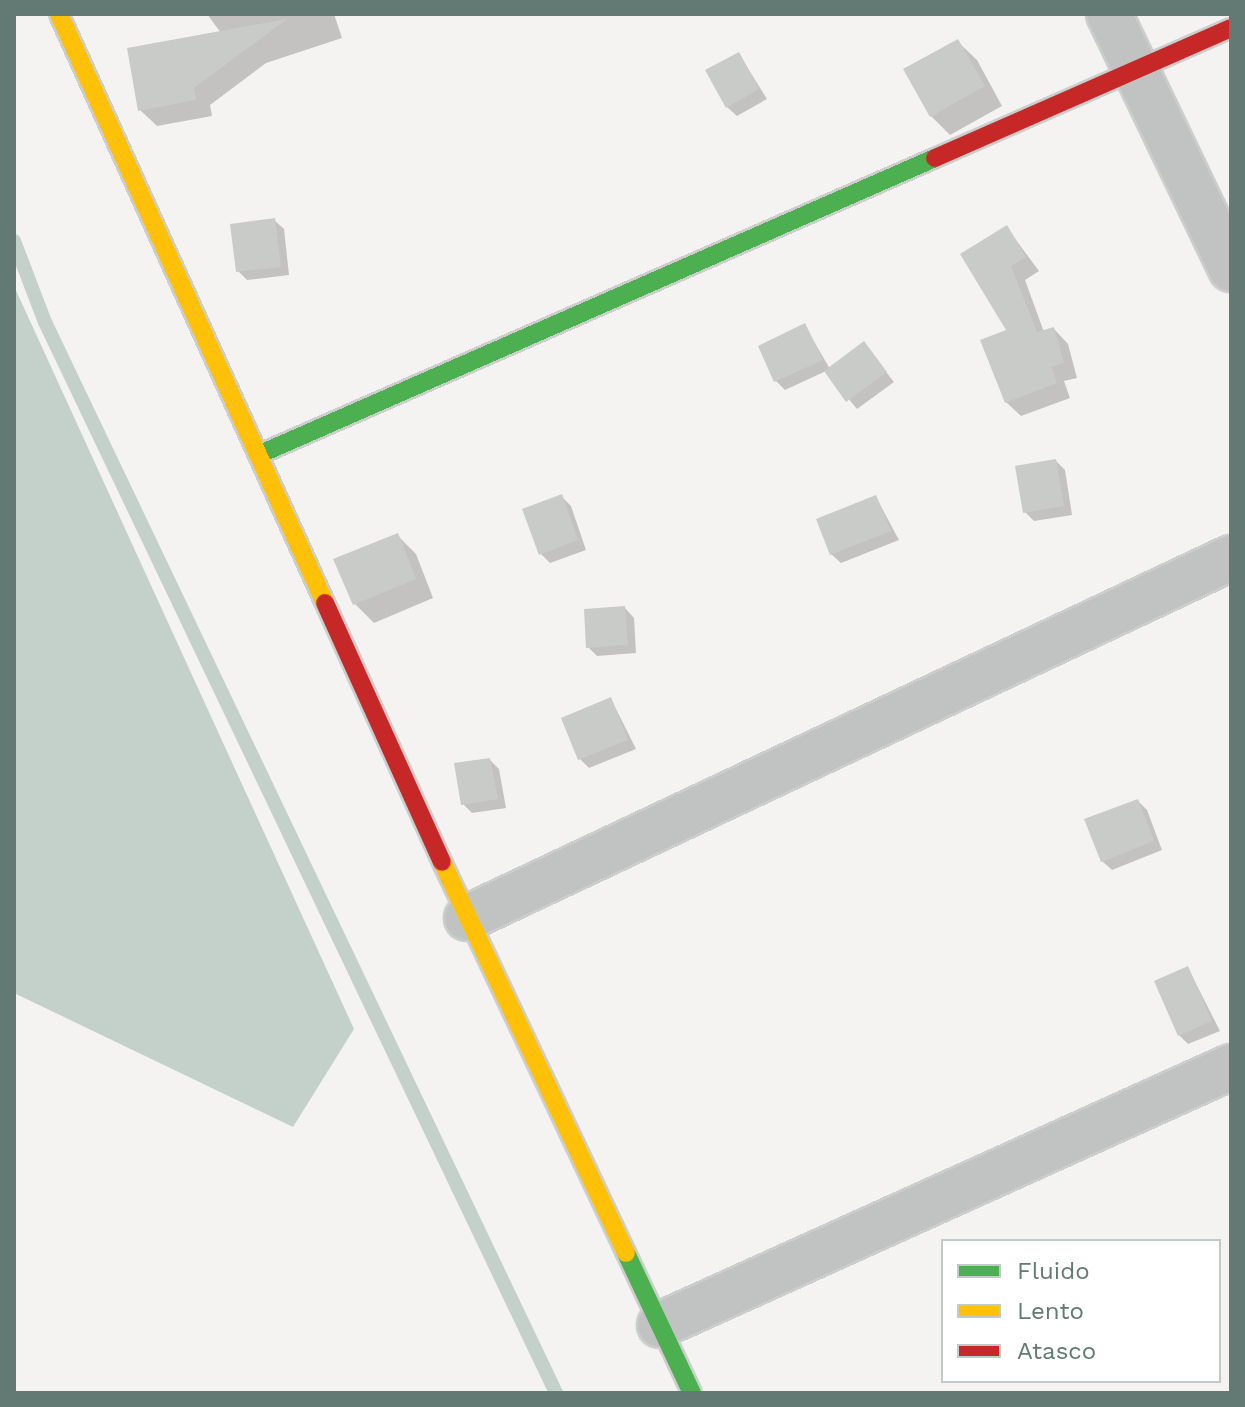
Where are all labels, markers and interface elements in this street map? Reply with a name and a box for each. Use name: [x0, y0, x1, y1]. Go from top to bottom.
legend: [941, 1239, 1221, 1383]
text: Fluido: [1017, 1257, 1090, 1285]
text: Lento: [1017, 1297, 1084, 1325]
text: Atasco: [1017, 1337, 1096, 1365]

